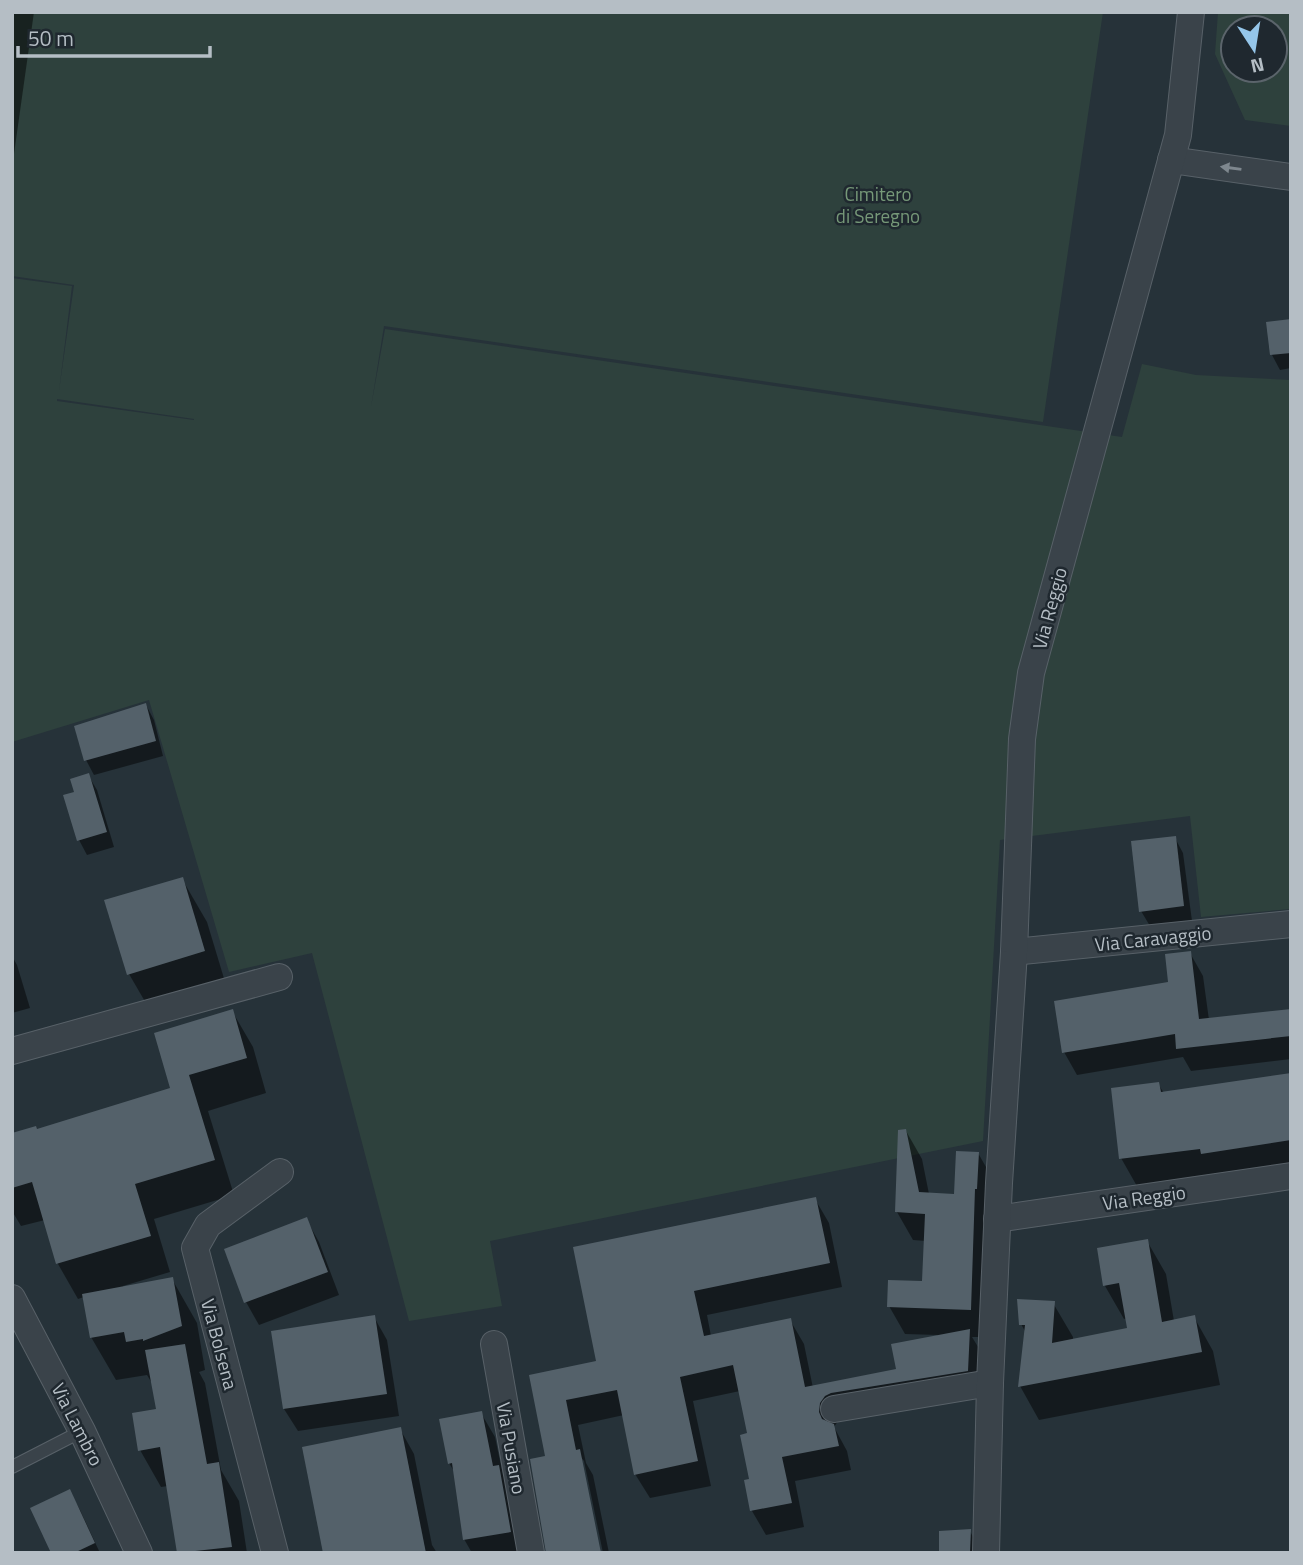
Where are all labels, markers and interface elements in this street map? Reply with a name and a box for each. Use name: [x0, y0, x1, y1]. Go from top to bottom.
scale bar: [18, 14, 210, 58]
north arrow: [1219, 14, 1289, 84]
text: 50 m: [28, 22, 74, 54]
text: N: [1248, 51, 1267, 82]
one-way arrow: [1220, 163, 1242, 174]
park label: Cimitero di Seregno: [836, 179, 920, 230]
street label: Via Reggio: [1024, 564, 1074, 652]
street label: Via Caravaggio: [1093, 917, 1213, 959]
street label: Via Reggio: [1100, 1177, 1188, 1217]
street label: Via Bolsena: [194, 1295, 246, 1393]
street label: Via Lambro: [45, 1377, 111, 1471]
street label: Via Pusiano: [490, 1400, 534, 1496]

